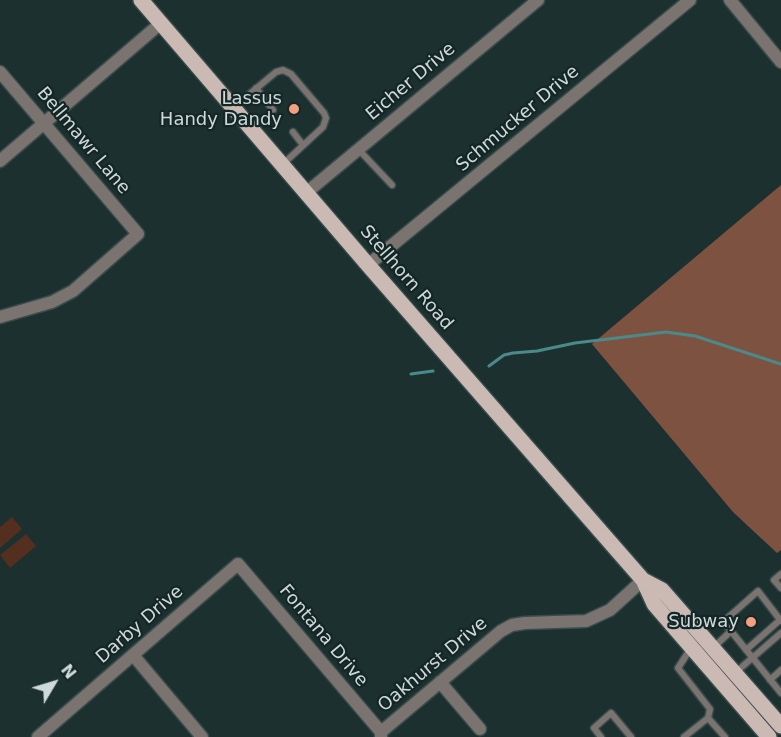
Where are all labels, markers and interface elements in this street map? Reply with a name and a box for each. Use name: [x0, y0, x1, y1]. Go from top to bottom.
street label: Eicher Drive: [362, 38, 460, 126]
street label: Schmucker Drive: [452, 61, 584, 177]
street label: Bellmawr Lane: [32, 83, 134, 199]
place label: Lassus Handy Dandy: [160, 88, 282, 130]
marker: Lassus Handy Dandy: [287, 102, 301, 116]
street label: Stellhorn Road: [355, 221, 457, 335]
street label: Darby Drive: [92, 581, 188, 669]
street label: Fontana Drive: [274, 581, 372, 691]
place label: Subway: [668, 611, 739, 633]
street label: Oakhurst Drive: [374, 613, 492, 717]
marker: Subway: [744, 615, 758, 629]
north arrow: [24, 653, 84, 713]
text: N: [57, 660, 80, 683]

